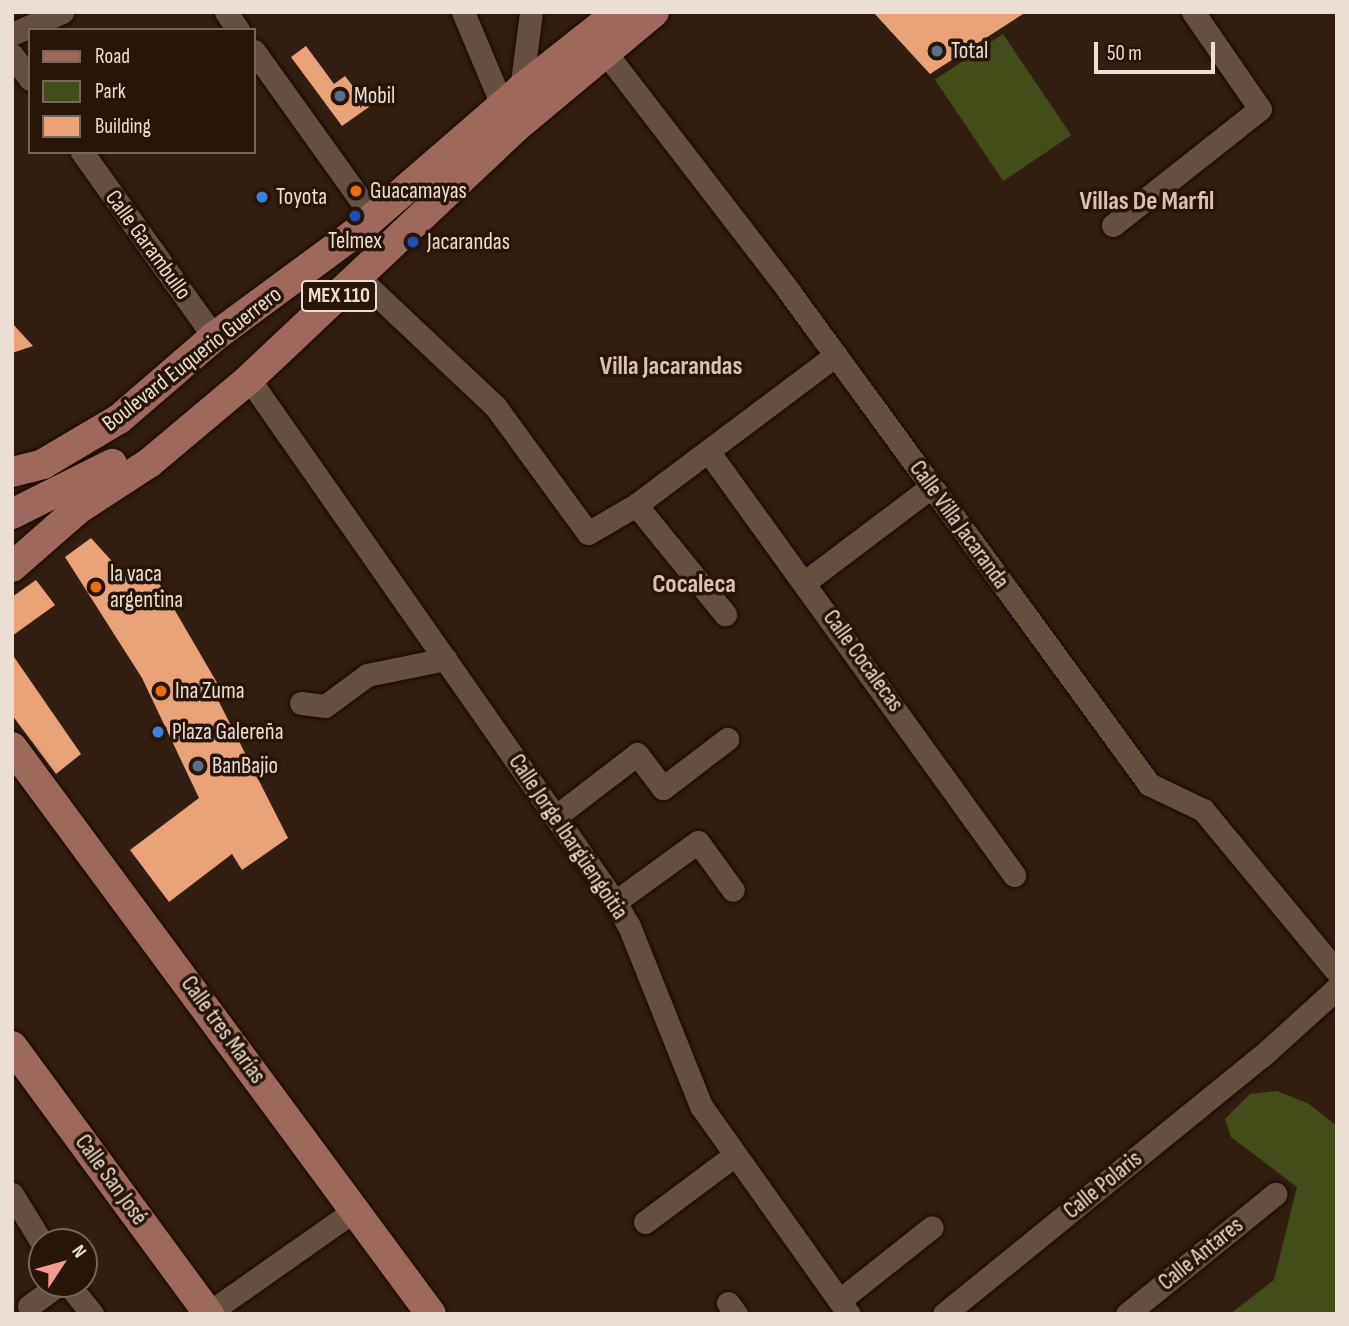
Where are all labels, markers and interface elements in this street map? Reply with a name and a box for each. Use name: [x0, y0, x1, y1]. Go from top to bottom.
legend: [28, 28, 256, 154]
scale bar: [1097, 28, 1218, 72]
place label: Total: [951, 37, 988, 65]
text: 50 m: [1107, 41, 1142, 66]
marker: Total: [929, 43, 945, 59]
text: Road: [95, 44, 130, 69]
text: Park: [95, 79, 126, 104]
place label: Mobil: [354, 82, 395, 110]
marker: Mobil: [332, 88, 348, 104]
text: Building: [95, 114, 151, 139]
place label: Guacamayas: [370, 177, 467, 205]
place label: Toyota: [276, 183, 327, 211]
marker: Guacamayas: [348, 183, 364, 199]
street label: Calle Garambullo: [99, 185, 197, 305]
district label: Villas De Marfil: [1080, 186, 1214, 218]
marker: Toyota: [254, 189, 270, 205]
marker: Telmex: [347, 208, 363, 224]
place label: Telmex: [328, 227, 382, 255]
place label: Jacarandas: [427, 228, 510, 256]
marker: Jacarandas: [405, 234, 421, 250]
road number: MEX 110: [300, 278, 378, 314]
street label: Boulevard Euquerio Guerrero: [97, 281, 287, 437]
district label: Villa Jacarandas: [600, 351, 742, 383]
street label: Calle Villa Jacaranda: [903, 456, 1015, 594]
place label: la vaca argentina: [110, 560, 183, 614]
district label: Cocaleca: [652, 569, 736, 601]
marker: la vaca argentina: [88, 579, 104, 595]
street label: Calle Cocalecas: [817, 605, 909, 717]
place label: Ina Zuma: [175, 677, 245, 705]
marker: Ina Zuma: [153, 683, 169, 699]
place label: Plaza Galereña: [172, 718, 284, 746]
marker: Plaza Galereña: [150, 724, 166, 740]
street label: Calle Jorge Ibargüengoitia: [503, 749, 633, 925]
place label: BanBajio: [212, 752, 278, 780]
marker: BanBajio: [190, 758, 206, 774]
street label: Calle tres Marías: [175, 971, 271, 1089]
street label: Calle San José: [69, 1129, 153, 1231]
street label: Calle Polaris: [1058, 1145, 1148, 1225]
street label: Calle Antares: [1153, 1212, 1249, 1296]
north arrow: [28, 1228, 98, 1298]
text: N: [66, 1241, 91, 1262]

